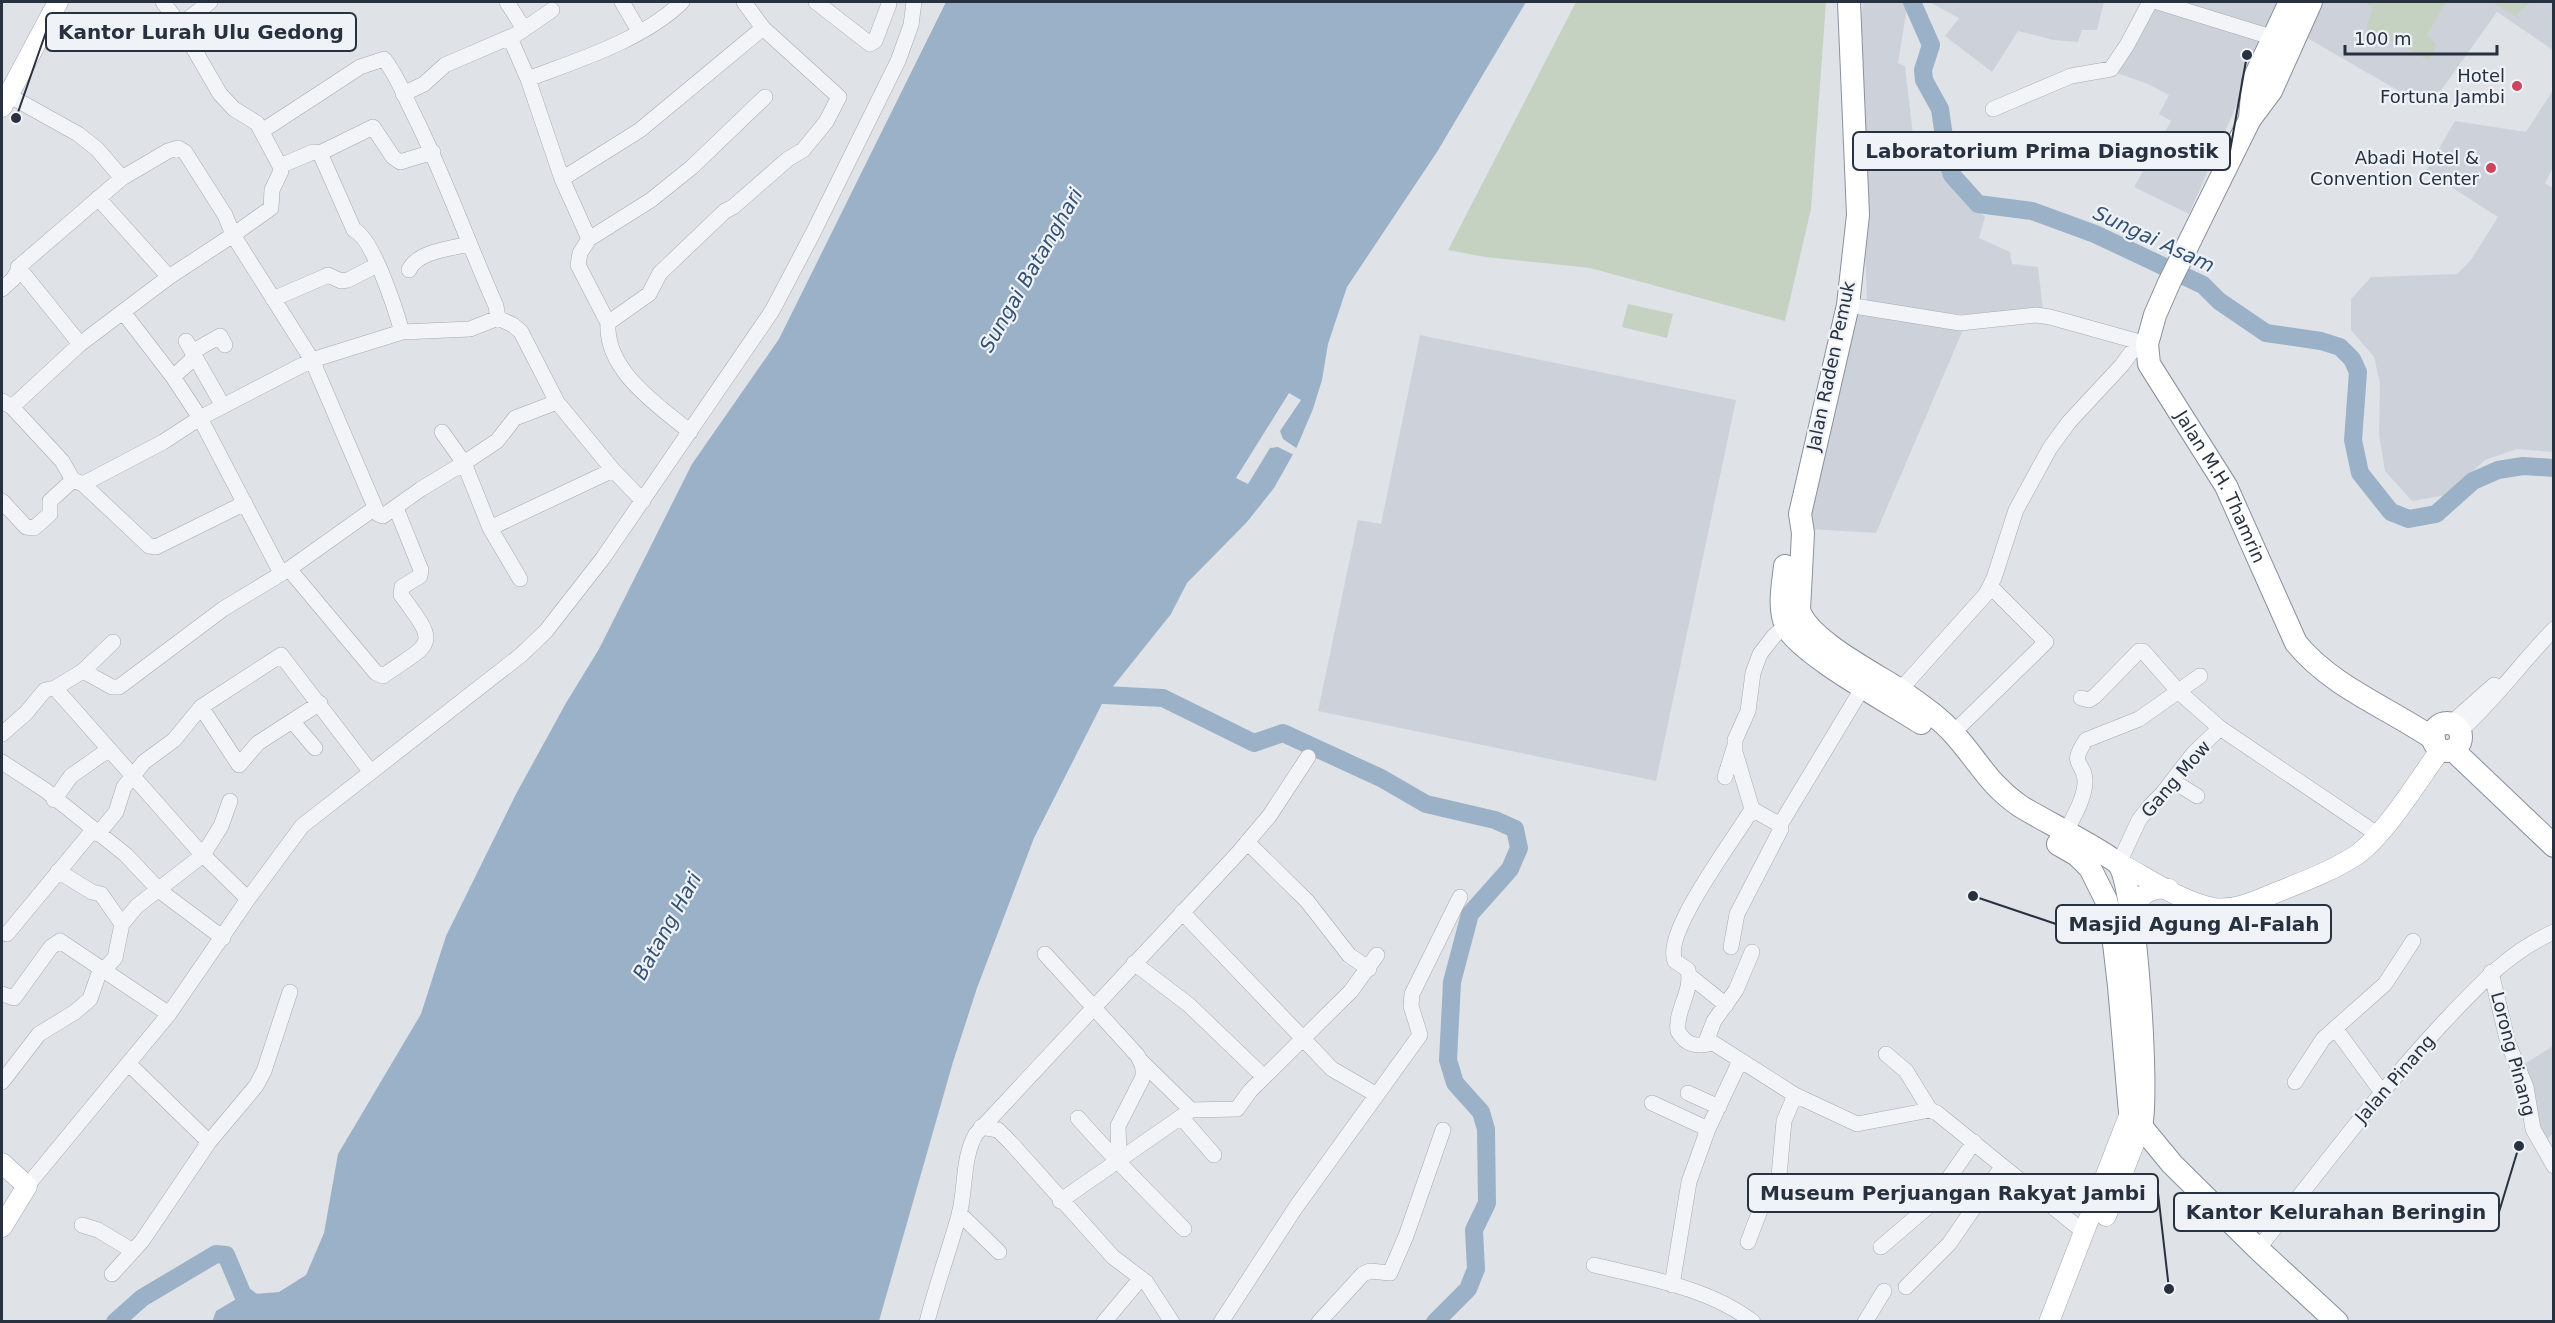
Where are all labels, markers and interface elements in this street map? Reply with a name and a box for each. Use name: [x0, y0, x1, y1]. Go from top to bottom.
callout: Kantor Lurah Ulu Gedong: [46, 13, 356, 51]
scale bar: [2345, 18, 2496, 56]
text: Kantor Lurah Ulu Gedong: [58, 20, 344, 44]
text: 100 m: [2354, 28, 2412, 49]
place label: Hotel Fortuna Jambi: [2380, 65, 2505, 107]
marker: Hotel Fortuna Jambi: [2510, 79, 2524, 93]
callout: Laboratorium Prima Diagnostik: [1853, 132, 2230, 170]
text: Laboratorium Prima Diagnostik: [1865, 139, 2219, 163]
place label: Abadi Hotel & Convention Center: [2310, 147, 2480, 189]
marker: Abadi Hotel & Convention Center: [2484, 161, 2498, 175]
water label: Sungai Batanghari: [974, 183, 1088, 356]
water label: Sungai Asam: [2090, 200, 2218, 278]
street label: Jalan Raden Pemuk: [1802, 279, 1859, 454]
street label: Jalan M.H. Thamrin: [2171, 406, 2270, 566]
street label: Gang Mow: [2137, 736, 2215, 821]
water label: Batang Hari: [628, 868, 707, 984]
callout: Masjid Agung Al-Falah: [2056, 905, 2331, 943]
text: Masjid Agung Al-Falah: [2068, 912, 2320, 936]
street label: Lorong Pinang: [2487, 989, 2540, 1118]
street label: Jalan Pinang: [2350, 1030, 2439, 1128]
callout: Museum Perjuangan Rakyat Jambi: [1748, 1174, 2158, 1212]
text: Museum Perjuangan Rakyat Jambi: [1760, 1181, 2146, 1205]
callout: Kantor Kelurahan Beringin: [2174, 1193, 2499, 1231]
text: Kantor Kelurahan Beringin: [2186, 1200, 2486, 1224]

